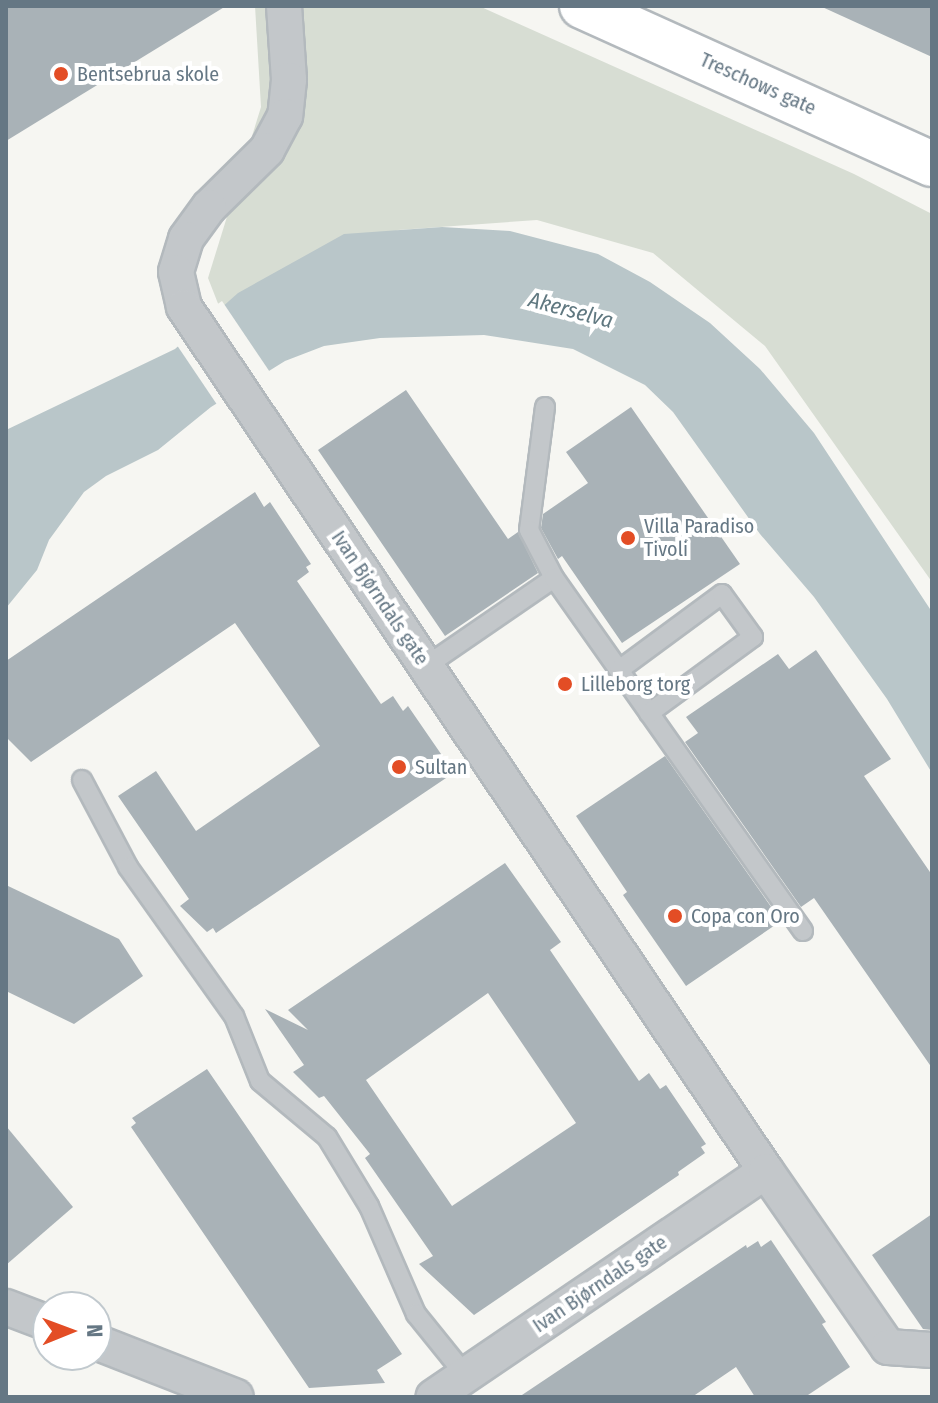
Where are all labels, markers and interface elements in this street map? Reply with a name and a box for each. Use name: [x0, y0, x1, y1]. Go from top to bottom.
street label: Treschows gate: [696, 48, 820, 120]
place label: Bentsebrua skole: [77, 62, 219, 86]
marker: Bentsebrua skole: [52, 65, 70, 83]
water label: Akerselva: [526, 286, 616, 334]
place label: Villa Paradiso Tivoli: [644, 514, 754, 561]
street label: Ivan Bjørndals gate: [326, 526, 434, 670]
marker: Villa Paradiso Tivoli: [619, 529, 637, 547]
place label: Lilleborg torg: [581, 672, 690, 696]
marker: Lilleborg torg: [556, 675, 574, 693]
place label: Sultan: [415, 755, 467, 779]
marker: Sultan: [390, 758, 408, 776]
place label: Copa con Oro: [691, 904, 800, 928]
marker: Copa con Oro: [666, 907, 684, 925]
street label: Ivan Bjørndals gate: [528, 1230, 672, 1338]
north arrow: [32, 1291, 112, 1371]
text: N: [81, 1324, 108, 1337]

